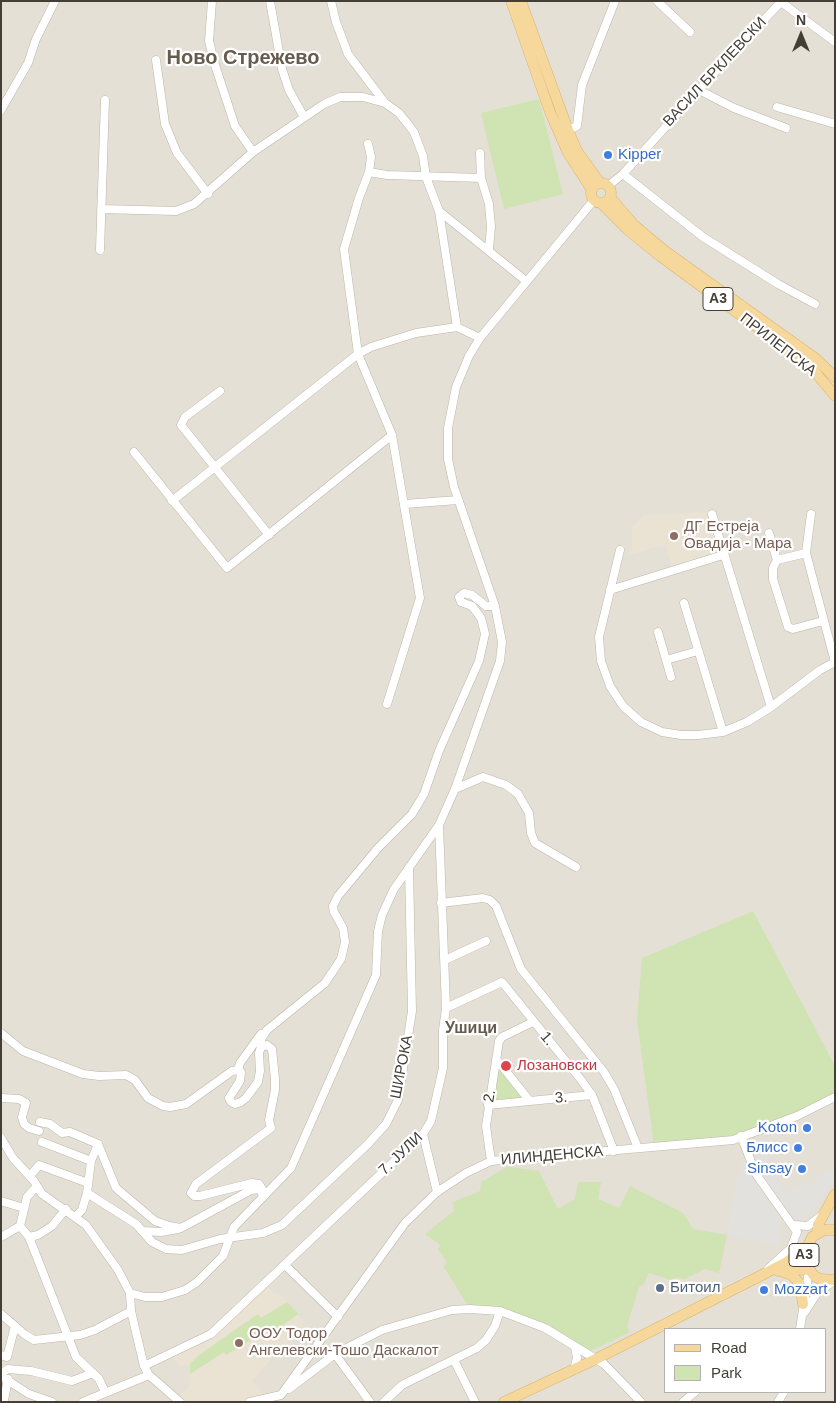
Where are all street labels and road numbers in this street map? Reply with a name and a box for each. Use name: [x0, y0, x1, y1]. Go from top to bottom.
street label: ВАСИЛ БРКЛЕВСКИ: [660, 14, 770, 130]
road number: A3: [703, 288, 733, 310]
street label: ПРИЛЕПСКА: [736, 310, 820, 380]
street label: 1.: [536, 1028, 558, 1050]
street label: ШИРОКА: [387, 1034, 417, 1100]
street label: 2.: [480, 1088, 500, 1104]
street label: 3.: [554, 1088, 568, 1108]
street label: 7. ЈУЛИ: [375, 1129, 427, 1179]
street label: ИЛИНДЕНСКА: [500, 1143, 604, 1169]
road number: A3: [789, 1244, 819, 1266]

